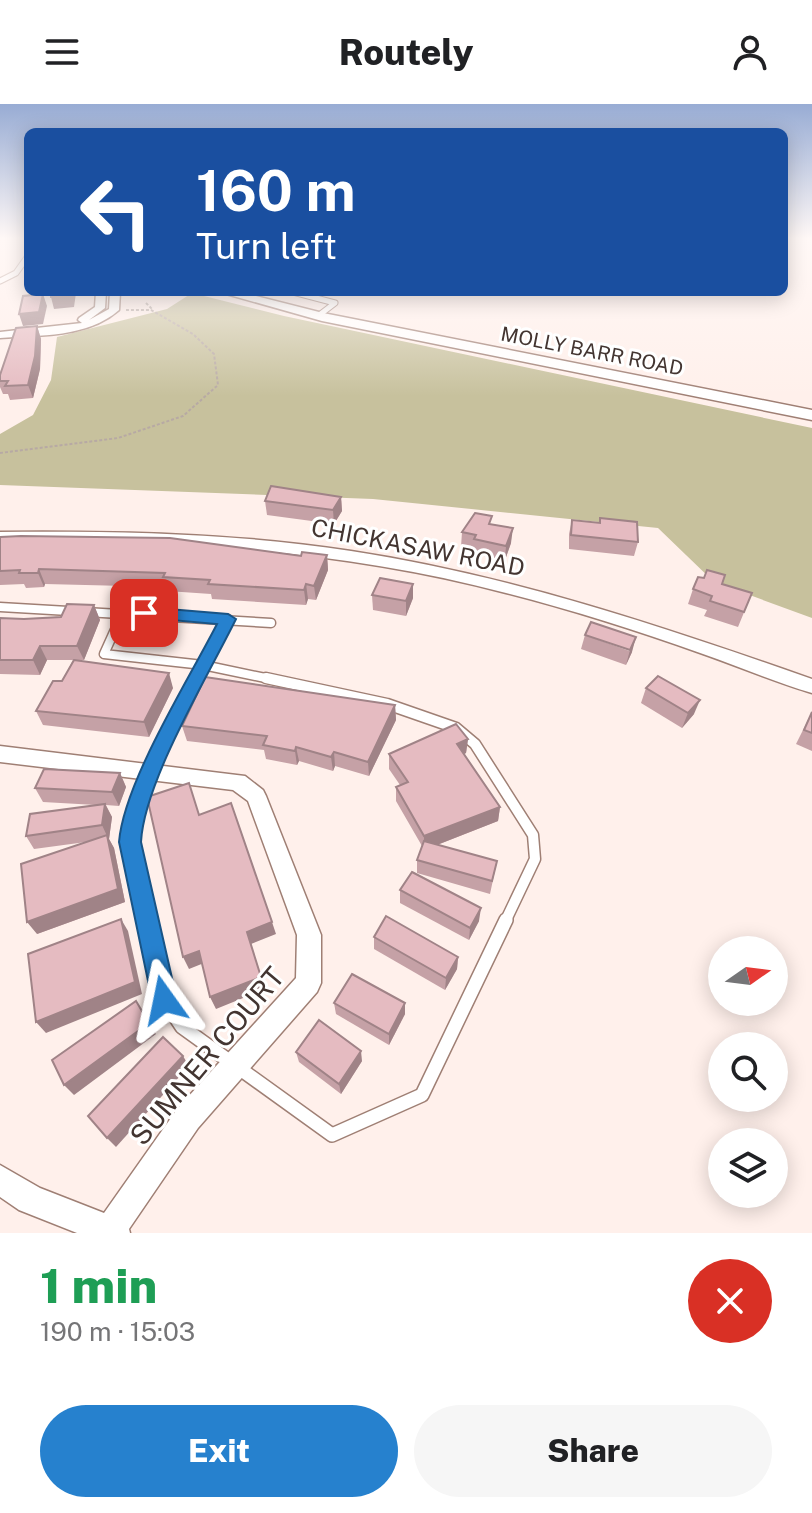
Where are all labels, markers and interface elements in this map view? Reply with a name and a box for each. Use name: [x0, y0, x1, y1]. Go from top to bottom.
icon: menu: [40, 30, 84, 74]
icon: person: [728, 30, 772, 74]
text: Routely: [339, 31, 473, 73]
text: 160 m: [196, 158, 356, 224]
icon: left: [64, 160, 168, 264]
text: Turn left: [196, 225, 337, 267]
street label: MOLLY BARR ROAD: [499, 322, 685, 380]
street label: CHICKASAW ROAD: [309, 513, 527, 581]
pin: [110, 579, 178, 647]
icon: arrive: [122, 591, 166, 635]
north arrow: [708, 936, 788, 1016]
map controls: [708, 936, 788, 1208]
position arrow: [122, 958, 206, 1042]
street label: SUMNER COURT: [123, 960, 291, 1151]
button: search: [708, 1032, 788, 1112]
button: layers: [708, 1128, 788, 1208]
text: 1 min: [40, 1257, 157, 1314]
button: close: [688, 1259, 772, 1343]
text: 190 m · 15:03: [40, 1316, 195, 1347]
button: Exit: [40, 1405, 398, 1497]
button: Share: [414, 1405, 772, 1497]

